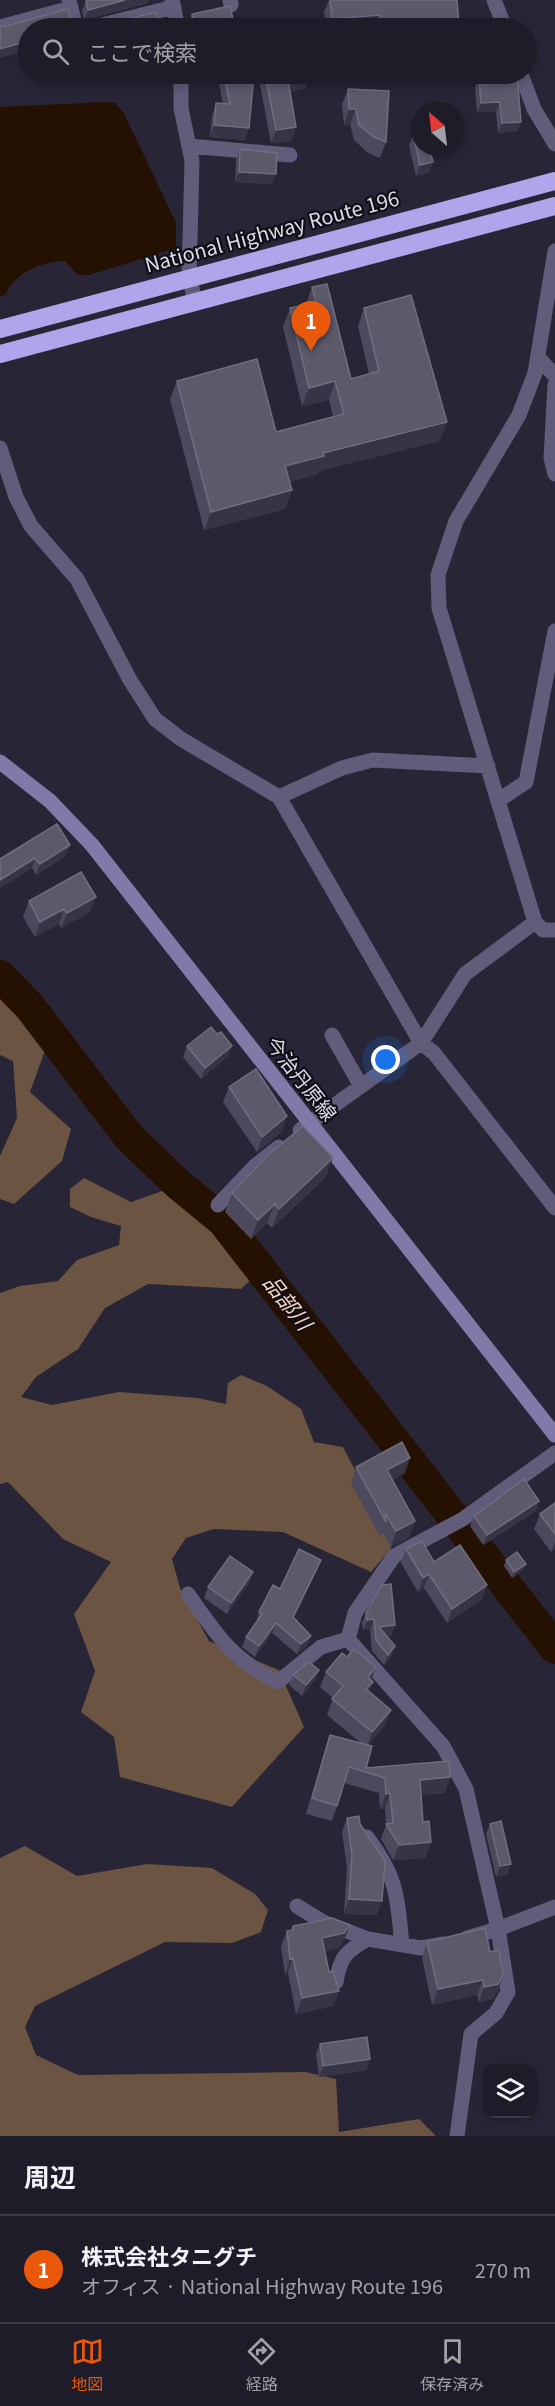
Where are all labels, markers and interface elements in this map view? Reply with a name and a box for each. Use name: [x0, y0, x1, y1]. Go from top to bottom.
search box: [18, 18, 537, 84]
icon: search: [39, 35, 72, 68]
text: ここで検索: [87, 35, 197, 67]
north arrow: [411, 102, 465, 156]
street label: National Highway Route 196: [141, 183, 402, 278]
pin: 1: [292, 302, 330, 351]
street label: 今治丹原線: [260, 1030, 344, 1126]
your location: [371, 1045, 400, 1074]
water label: 品部川: [257, 1268, 321, 1337]
map controls: [483, 2064, 537, 2118]
button: layers: [483, 2064, 537, 2118]
text: 周辺: [24, 2157, 76, 2194]
text: 株式会社タニグチ: [81, 2239, 257, 2271]
text: 1: [38, 2255, 49, 2284]
text: 270 m: [475, 2255, 531, 2284]
text: オフィス · National Highway Route 196: [81, 2271, 443, 2300]
tab: 地図: [71, 2335, 104, 2395]
tab: 経路: [245, 2335, 278, 2395]
tab: 保存済み: [420, 2335, 484, 2395]

